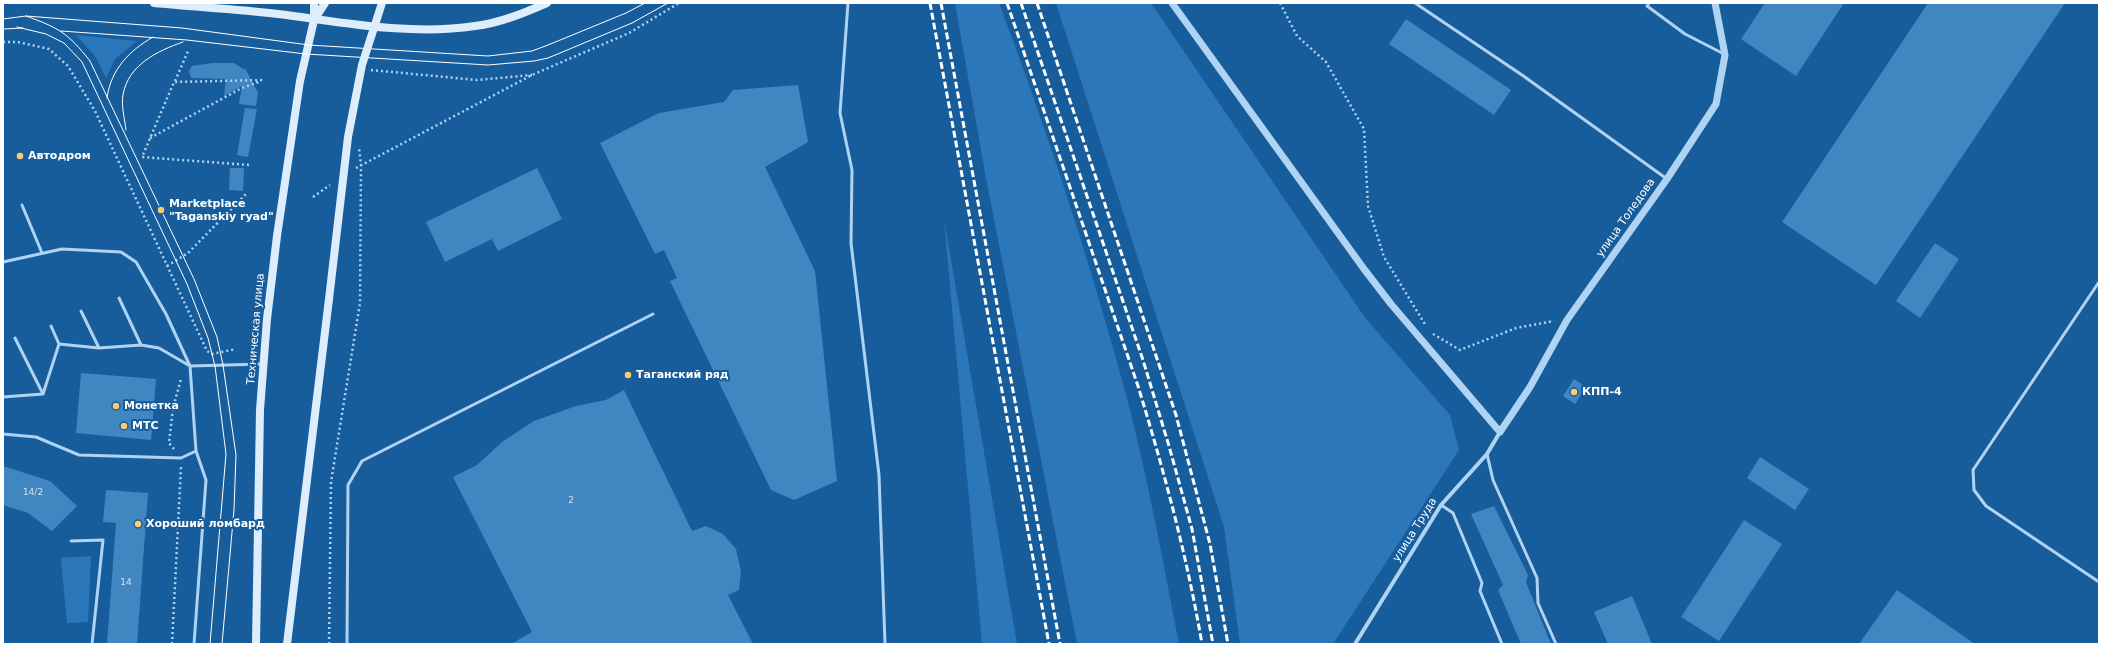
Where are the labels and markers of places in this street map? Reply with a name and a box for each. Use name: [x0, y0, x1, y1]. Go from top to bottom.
place label: Автодром: [28, 149, 91, 163]
marker: Автодром: [15, 151, 25, 161]
place label: Marketplace "Taganskiy ryad": [169, 197, 274, 223]
marker: Marketplace "Taganskiy ryad": [156, 205, 166, 215]
place label: Таганский ряд: [636, 368, 729, 382]
marker: Таганский ряд: [623, 370, 633, 380]
place label: КПП-4: [1582, 385, 1622, 399]
marker: КПП-4: [1569, 387, 1579, 397]
place label: Монетка: [124, 399, 179, 413]
marker: Монетка: [111, 401, 121, 411]
place label: МТС: [132, 419, 159, 433]
marker: МТС: [119, 421, 129, 431]
place label: Хороший ломбард: [146, 517, 265, 531]
marker: Хороший ломбард: [133, 519, 143, 529]

